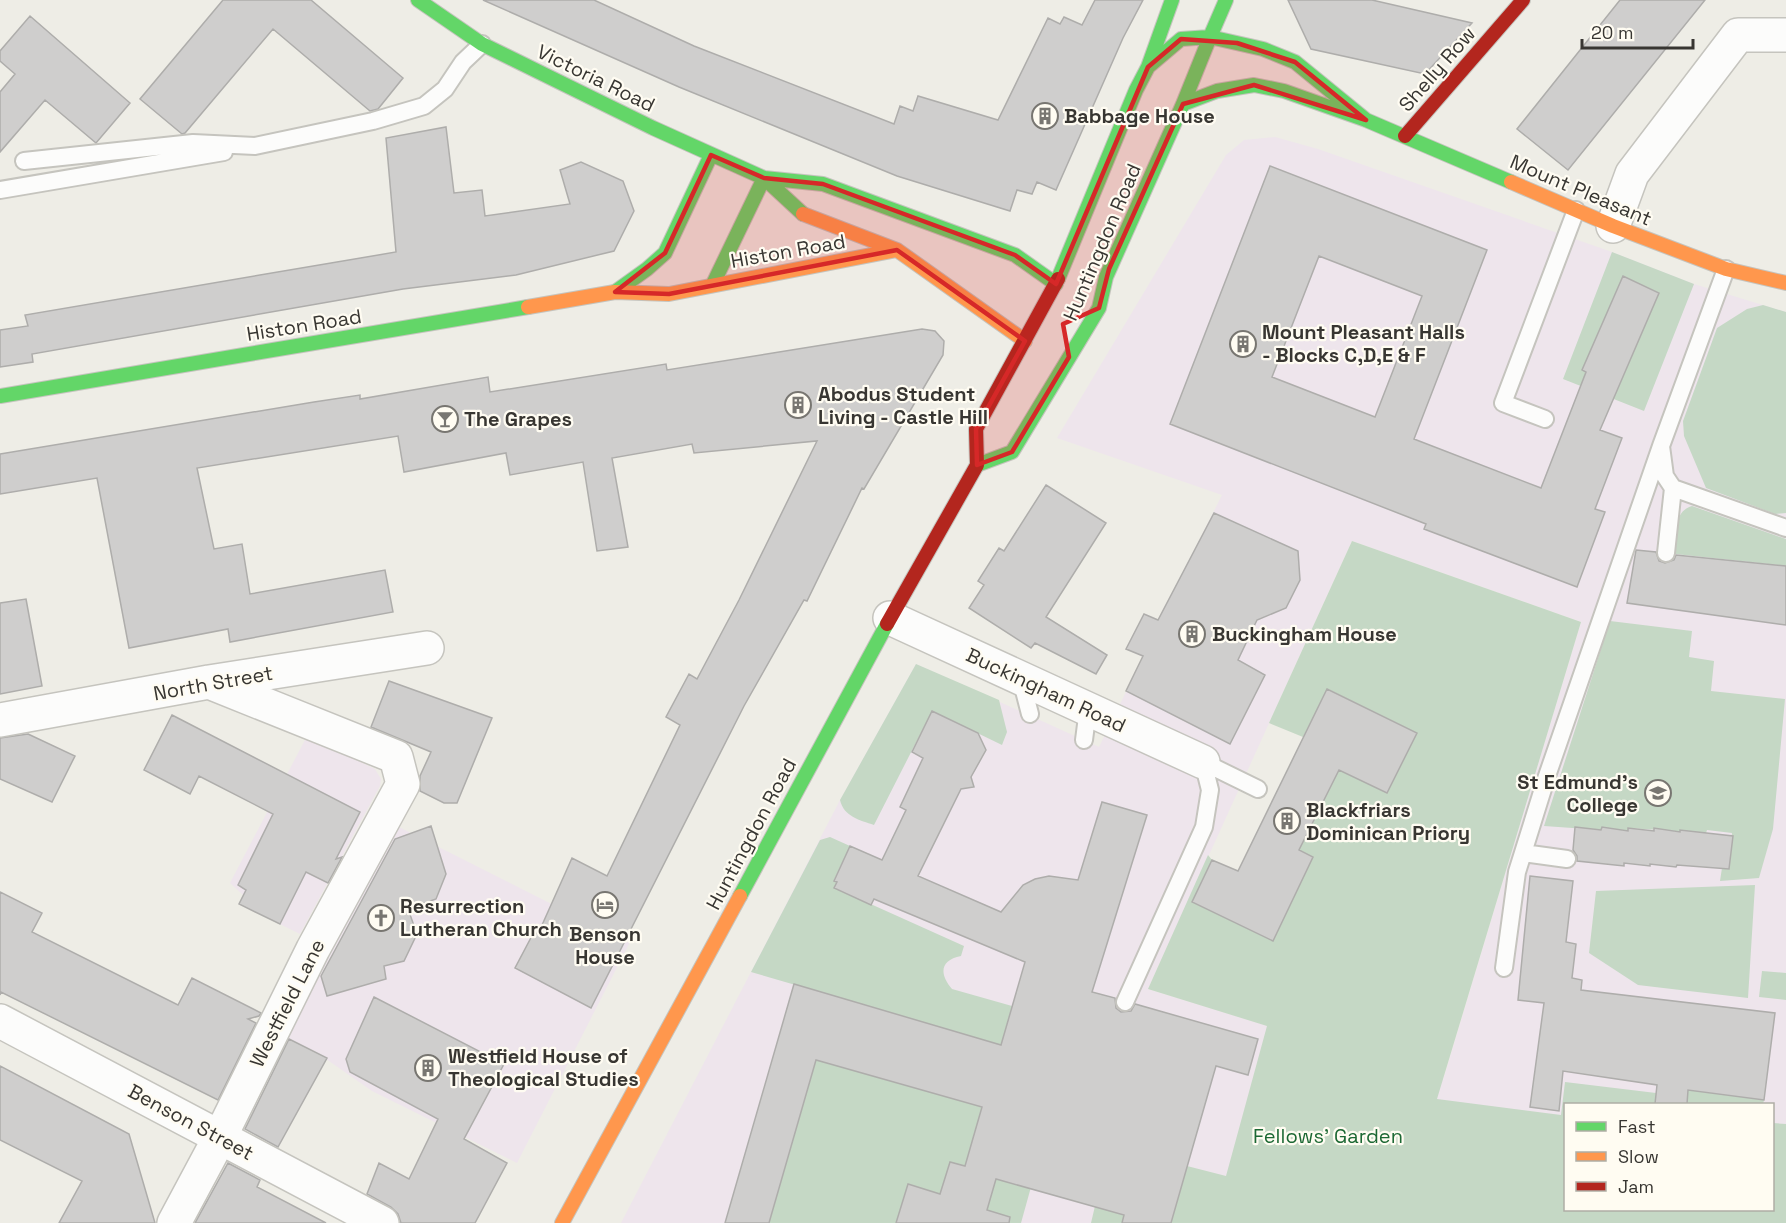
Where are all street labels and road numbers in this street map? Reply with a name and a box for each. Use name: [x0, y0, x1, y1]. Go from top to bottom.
street label: Shelly Row: [1393, 21, 1481, 117]
street label: Victoria Road: [533, 38, 659, 118]
street label: Mount Pleasant: [1506, 148, 1656, 232]
street label: Huntingdon Road: [1057, 159, 1147, 325]
street label: Histon Road: [729, 228, 847, 274]
street label: Histon Road: [245, 303, 363, 347]
street label: Buckingham Road: [962, 642, 1130, 738]
street label: North Street: [151, 660, 275, 706]
street label: Huntingdon Road: [700, 754, 802, 914]
street label: Westfield Lane: [244, 935, 330, 1071]
street label: Benson Street: [124, 1078, 258, 1166]

